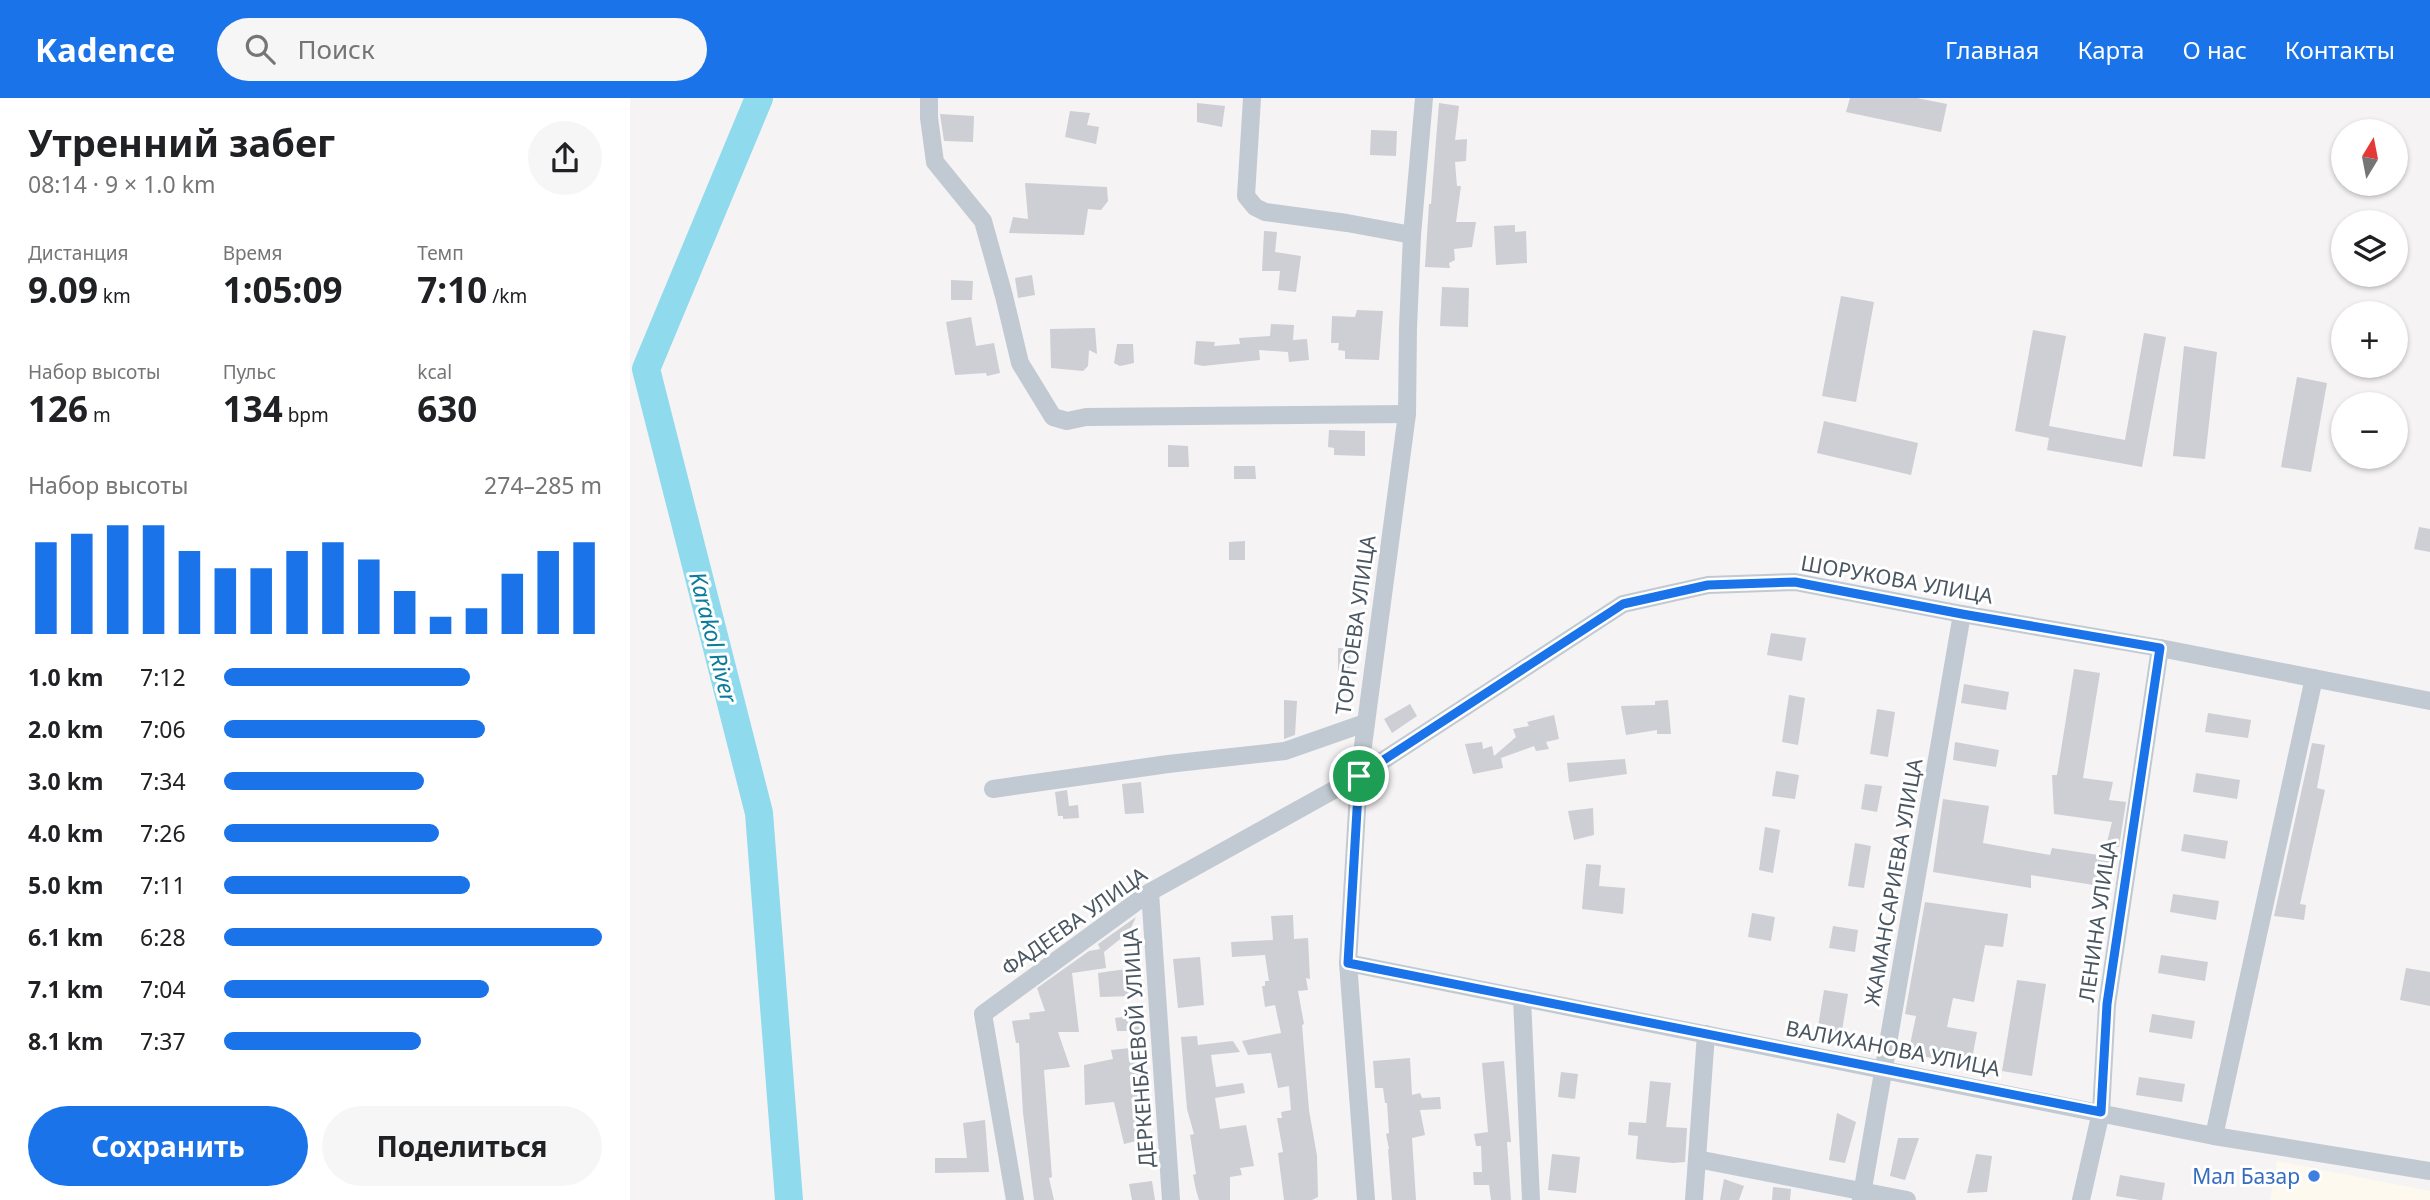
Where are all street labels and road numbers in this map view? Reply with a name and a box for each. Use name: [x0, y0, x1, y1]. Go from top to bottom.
street label: ТОРГОЕВА УЛИЦА: [1329, 533, 1382, 717]
street label: ШОРУКОВА УЛИЦА: [1799, 548, 1996, 610]
street label: ЖАМАНСАРИЕВА УЛИЦА: [1857, 756, 1929, 1008]
street label: ЛЕНИНА УЛИЦА: [2072, 838, 2122, 1004]
street label: ФАДЕЕВА УЛИЦА: [996, 860, 1153, 982]
street label: ДЕРКЕНБАЕВОЙ УЛИЦА: [1116, 927, 1160, 1168]
street label: ВАЛИХАНОВА УЛИЦА: [1783, 1013, 2003, 1083]

